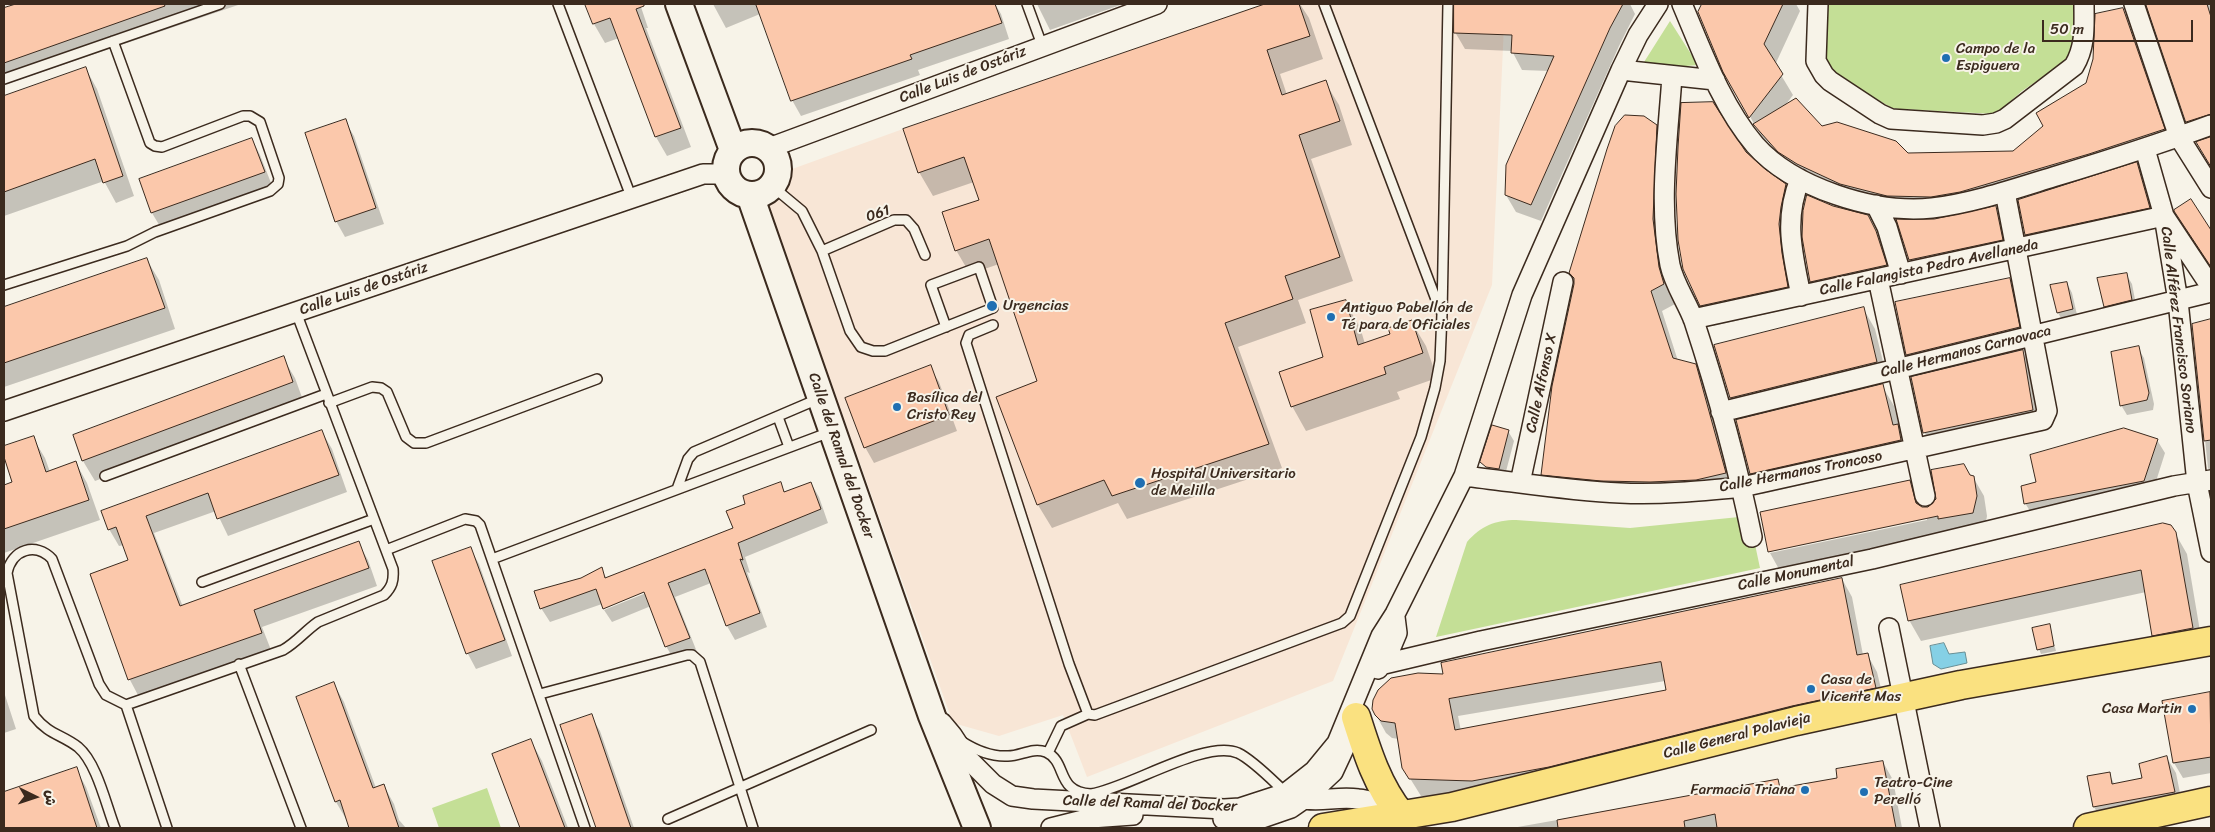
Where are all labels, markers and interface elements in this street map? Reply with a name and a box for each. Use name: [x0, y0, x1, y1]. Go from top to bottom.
scale bar: [2045, 10, 2196, 42]
text: 50 m: [2050, 16, 2084, 42]
place label: Campo de la Espiguera: [1956, 40, 2035, 75]
street label: Calle Luis de Ostáriz: [897, 42, 1029, 108]
marker: Campo de la Espiguera: [1940, 52, 1952, 64]
street label: 061: [864, 202, 892, 226]
street label: Calle Alférez Francisco Soriano: [2156, 226, 2200, 434]
street label: Calle Falangista Pedro Avellaneda: [1818, 236, 2040, 300]
street label: Calle Luis de Ostáriz: [297, 259, 431, 319]
place label: Urgencias: [1003, 297, 1069, 315]
marker: Urgencias: [985, 299, 999, 313]
place label: Antiguo Pabellón de Té para de Oficiales: [1341, 299, 1473, 334]
marker: Antiguo Pabellón de Té para de Oficiales: [1325, 311, 1337, 323]
street label: Calle Hermanos Carnovaca: [1879, 322, 2053, 382]
street label: Calle Alfonso X: [1523, 331, 1561, 435]
street label: Calle del Ramal del Docker: [804, 371, 878, 541]
place label: Basílica del Cristo Rey: [907, 389, 982, 424]
marker: Basílica del Cristo Rey: [891, 401, 903, 413]
street label: Calle Hermanos Troncoso: [1718, 447, 1884, 497]
place label: Hospital Universitario de Melilla: [1151, 465, 1296, 500]
marker: Hospital Universitario de Melilla: [1133, 476, 1147, 490]
street label: Calle Monumental: [1736, 553, 1856, 595]
place label: Casa de Vicente Mas: [1821, 671, 1901, 706]
marker: Casa de Vicente Mas: [1805, 683, 1817, 695]
place label: Casa Martin: [2102, 700, 2182, 718]
marker: Casa Martin: [2186, 703, 2198, 715]
street label: Calle General Polavieja: [1662, 709, 1812, 763]
north arrow: [10, 772, 60, 822]
place label: Teatro-Cine Perelló: [1874, 774, 1953, 809]
place label: Farmacia Triana: [1691, 781, 1795, 799]
marker: Farmacia Triana: [1799, 784, 1811, 796]
marker: Teatro-Cine Perelló: [1858, 786, 1870, 798]
text: ش: [37, 790, 63, 807]
street label: Calle del Ramal del Docker: [1063, 792, 1237, 816]

